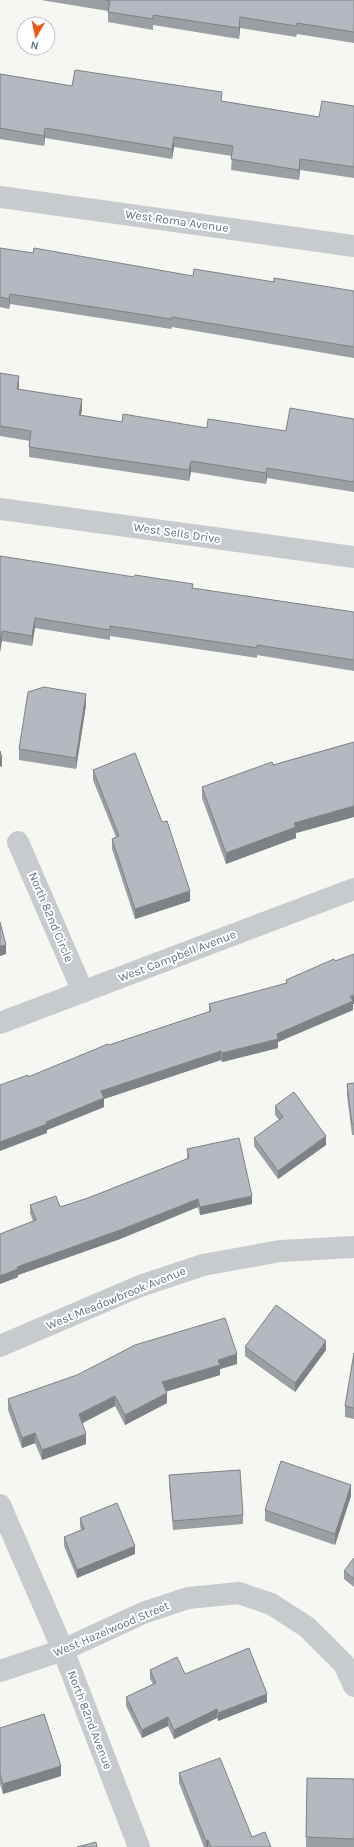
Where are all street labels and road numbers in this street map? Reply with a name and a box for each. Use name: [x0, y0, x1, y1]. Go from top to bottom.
street label: West Roma Avenue: [124, 207, 230, 235]
street label: West Sells Drive: [133, 520, 221, 546]
street label: North 82nd Circle: [26, 870, 76, 964]
street label: West Campbell Avenue: [116, 927, 238, 985]
street label: West Meadowbrook Avenue: [44, 1264, 188, 1332]
street label: West Hazelwood Street: [51, 1598, 172, 1660]
street label: North 82nd Avenue: [65, 1669, 115, 1771]

